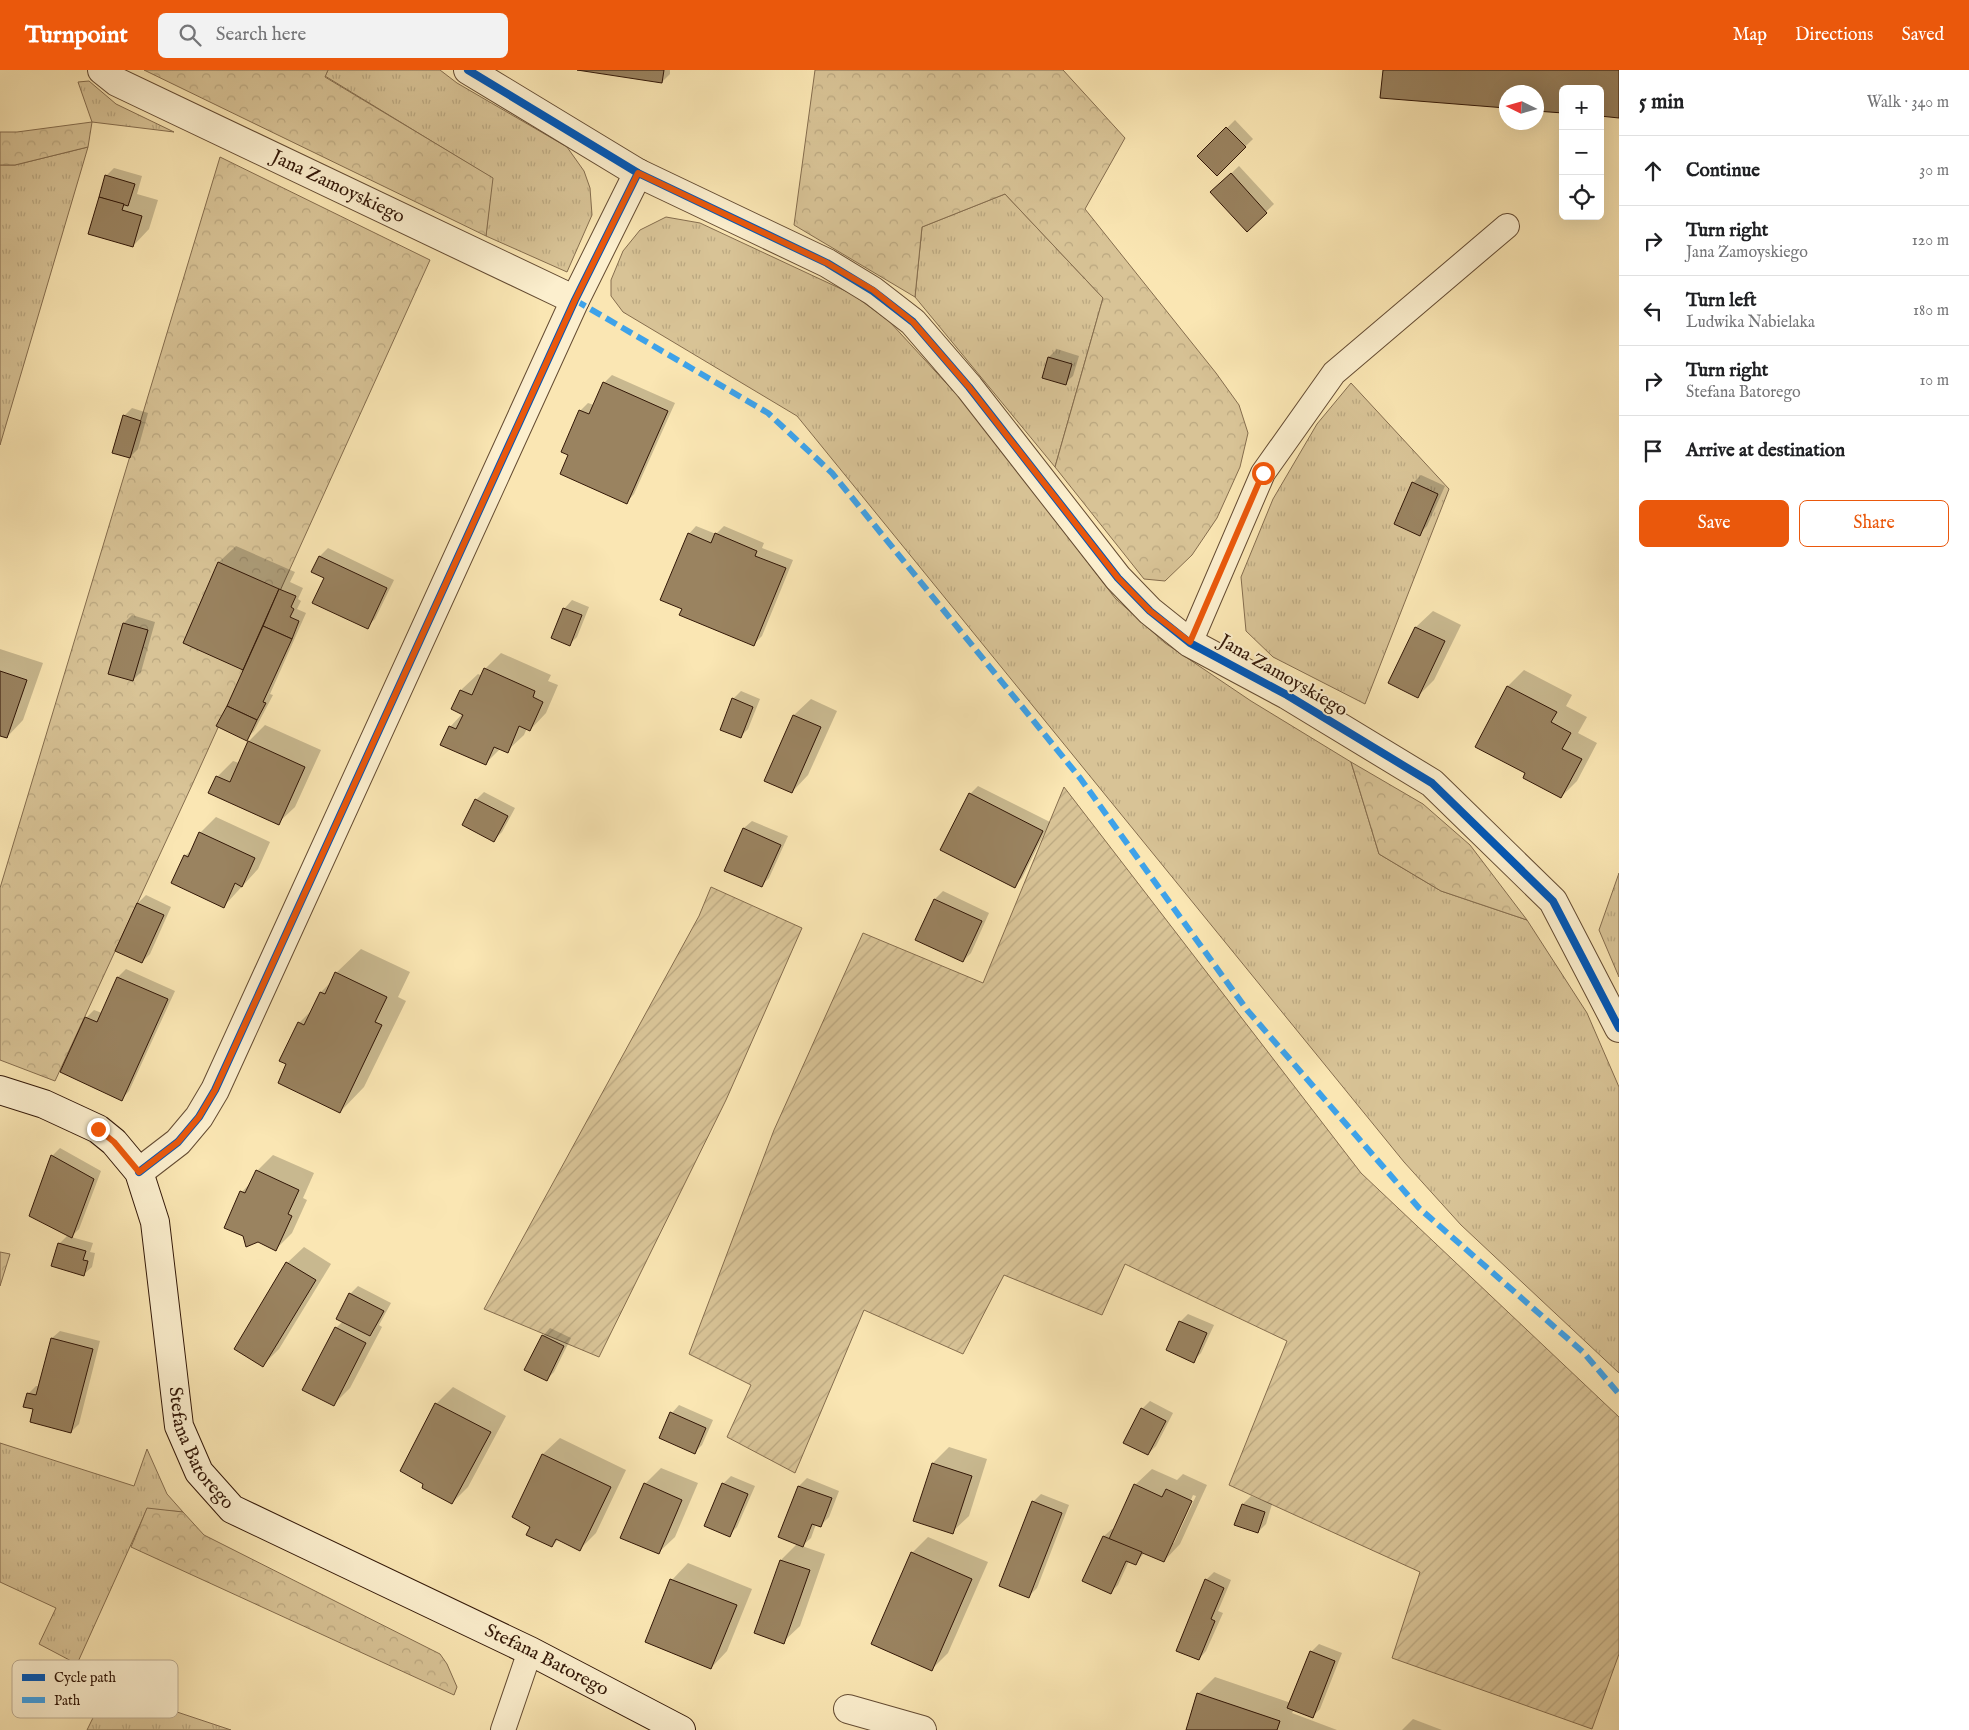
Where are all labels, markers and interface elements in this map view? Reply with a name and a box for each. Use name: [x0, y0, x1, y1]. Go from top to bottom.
search box: [158, 13, 508, 58]
text: Turnpoint: [25, 20, 128, 51]
icon: search: [176, 21, 204, 49]
text: Search here: [216, 23, 306, 47]
text: Map: [1733, 24, 1767, 47]
text: Directions: [1795, 24, 1873, 47]
text: Saved: [1901, 24, 1944, 47]
north arrow: [1499, 85, 1544, 130]
map controls: [1559, 85, 1604, 220]
button: +: [1559, 85, 1604, 130]
text: 5 min: [1639, 89, 1684, 116]
text: Walk · 340 m: [1867, 93, 1949, 113]
button: −: [1559, 130, 1604, 175]
street label: Jana Zamoyskiego: [266, 144, 409, 229]
icon: ahead: [1639, 157, 1667, 185]
text: Continue: [1686, 159, 1760, 183]
text: 30 m: [1919, 161, 1949, 181]
button: locate: [1559, 175, 1604, 220]
text: Turn right: [1686, 219, 1768, 243]
icon: right: [1639, 227, 1667, 255]
text: 120 m: [1912, 231, 1949, 251]
text: Jana Zamoyskiego: [1686, 243, 1808, 263]
text: Turn left: [1686, 289, 1757, 313]
icon: left: [1639, 297, 1667, 325]
text: 180 m: [1913, 301, 1949, 321]
text: Ludwika Nabielaka: [1686, 313, 1815, 333]
text: Turn right: [1686, 359, 1768, 383]
icon: right: [1639, 367, 1667, 395]
text: 10 m: [1919, 371, 1949, 391]
text: Stefana Batorego: [1686, 383, 1801, 403]
icon: arrive: [1639, 437, 1667, 465]
text: Arrive at destination: [1686, 439, 1845, 463]
route start: [1252, 462, 1275, 485]
button: Save: [1639, 500, 1789, 547]
button: Share: [1799, 500, 1949, 547]
street label: Jana Zamoyskiego: [1213, 628, 1352, 723]
route end: [87, 1118, 110, 1141]
street label: Stefana Batorego: [162, 1385, 239, 1515]
street label: Stefana Batorego: [480, 1619, 613, 1702]
legend: [12, 1660, 178, 1718]
text: Cycle path: [54, 1669, 116, 1687]
text: Path: [54, 1692, 81, 1710]

